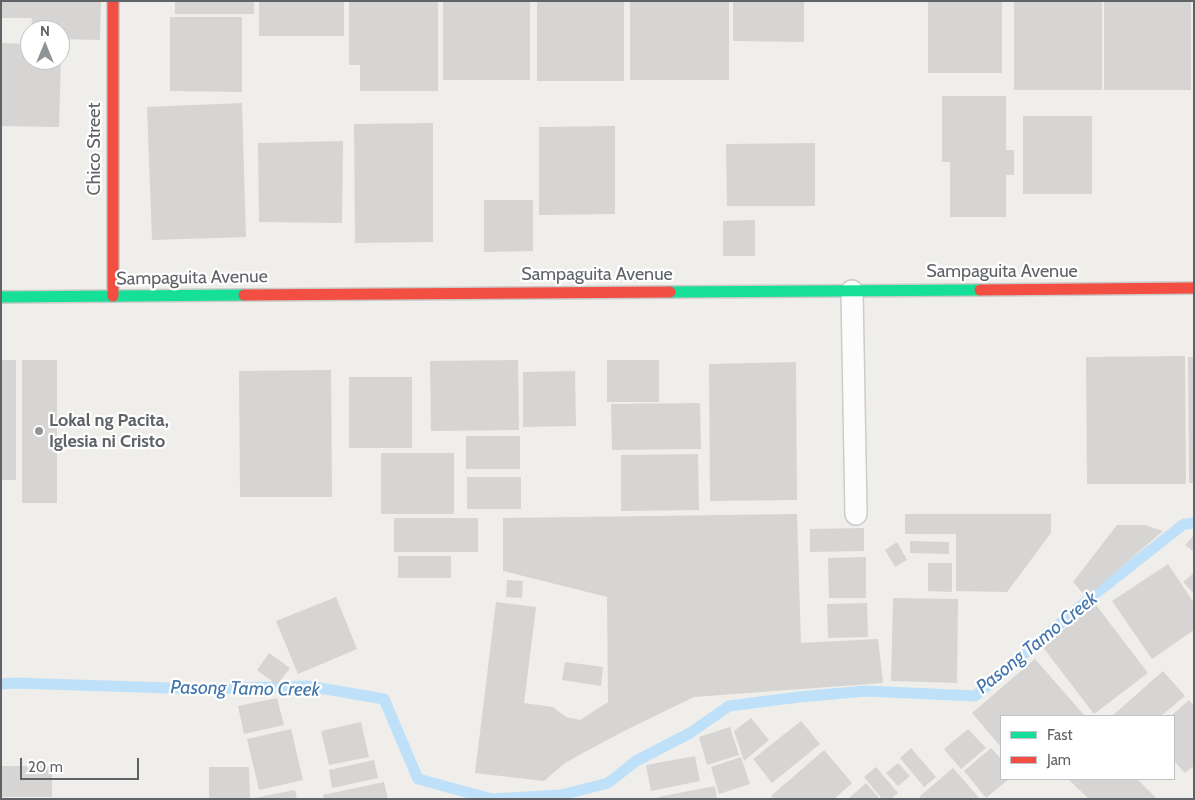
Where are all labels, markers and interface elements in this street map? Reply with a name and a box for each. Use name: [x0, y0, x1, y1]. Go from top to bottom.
north arrow: [20, 20, 70, 70]
text: N: [40, 22, 50, 40]
street label: Chico Street: [84, 103, 106, 195]
street label: Sampaguita Avenue: [926, 261, 1078, 283]
street label: Sampaguita Avenue: [521, 264, 673, 286]
street label: Sampaguita Avenue: [116, 266, 268, 290]
place label: Lokal ng Pacita, Iglesia ni Cristo: [49, 410, 169, 452]
marker: Lokal ng Pacita, Iglesia ni Cristo: [33, 425, 45, 437]
water label: Pasong Tamo Creek: [972, 587, 1102, 699]
water label: Pasong Tamo Creek: [170, 676, 320, 702]
legend: [1000, 715, 1175, 780]
text: Fast: [1047, 726, 1072, 744]
scale bar: [22, 748, 141, 780]
text: Jam: [1047, 751, 1071, 769]
text: 20 m: [28, 758, 63, 776]

